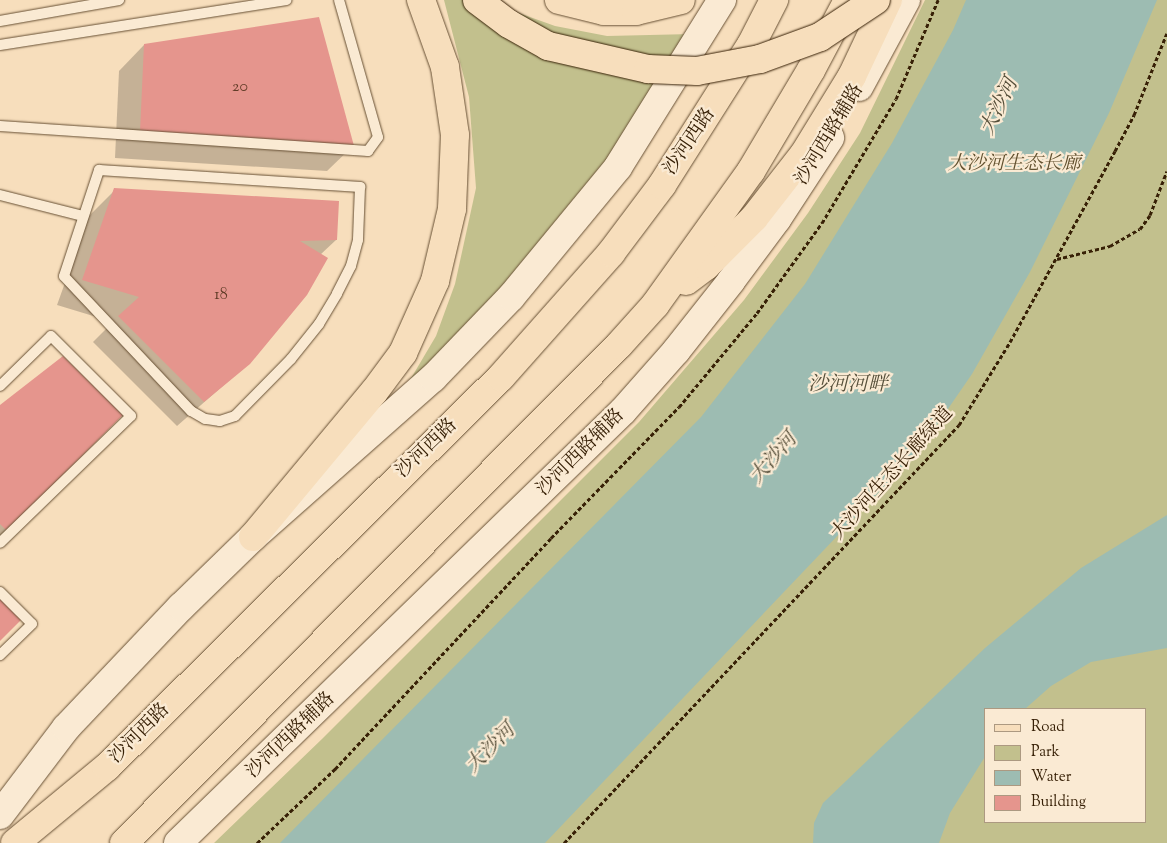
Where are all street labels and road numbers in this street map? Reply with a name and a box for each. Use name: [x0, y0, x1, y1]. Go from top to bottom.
street label: 沙河西路辅路: [791, 80, 869, 190]
street label: 沙河西路: [659, 104, 721, 180]
street label: 大沙河生态长廊绿道: [827, 403, 959, 545]
street label: 沙河西路辅路: [533, 405, 629, 501]
street label: 沙河西路: [392, 414, 462, 484]
street label: 沙河西路辅路: [242, 688, 340, 784]
street label: 沙河西路: [105, 699, 175, 769]

